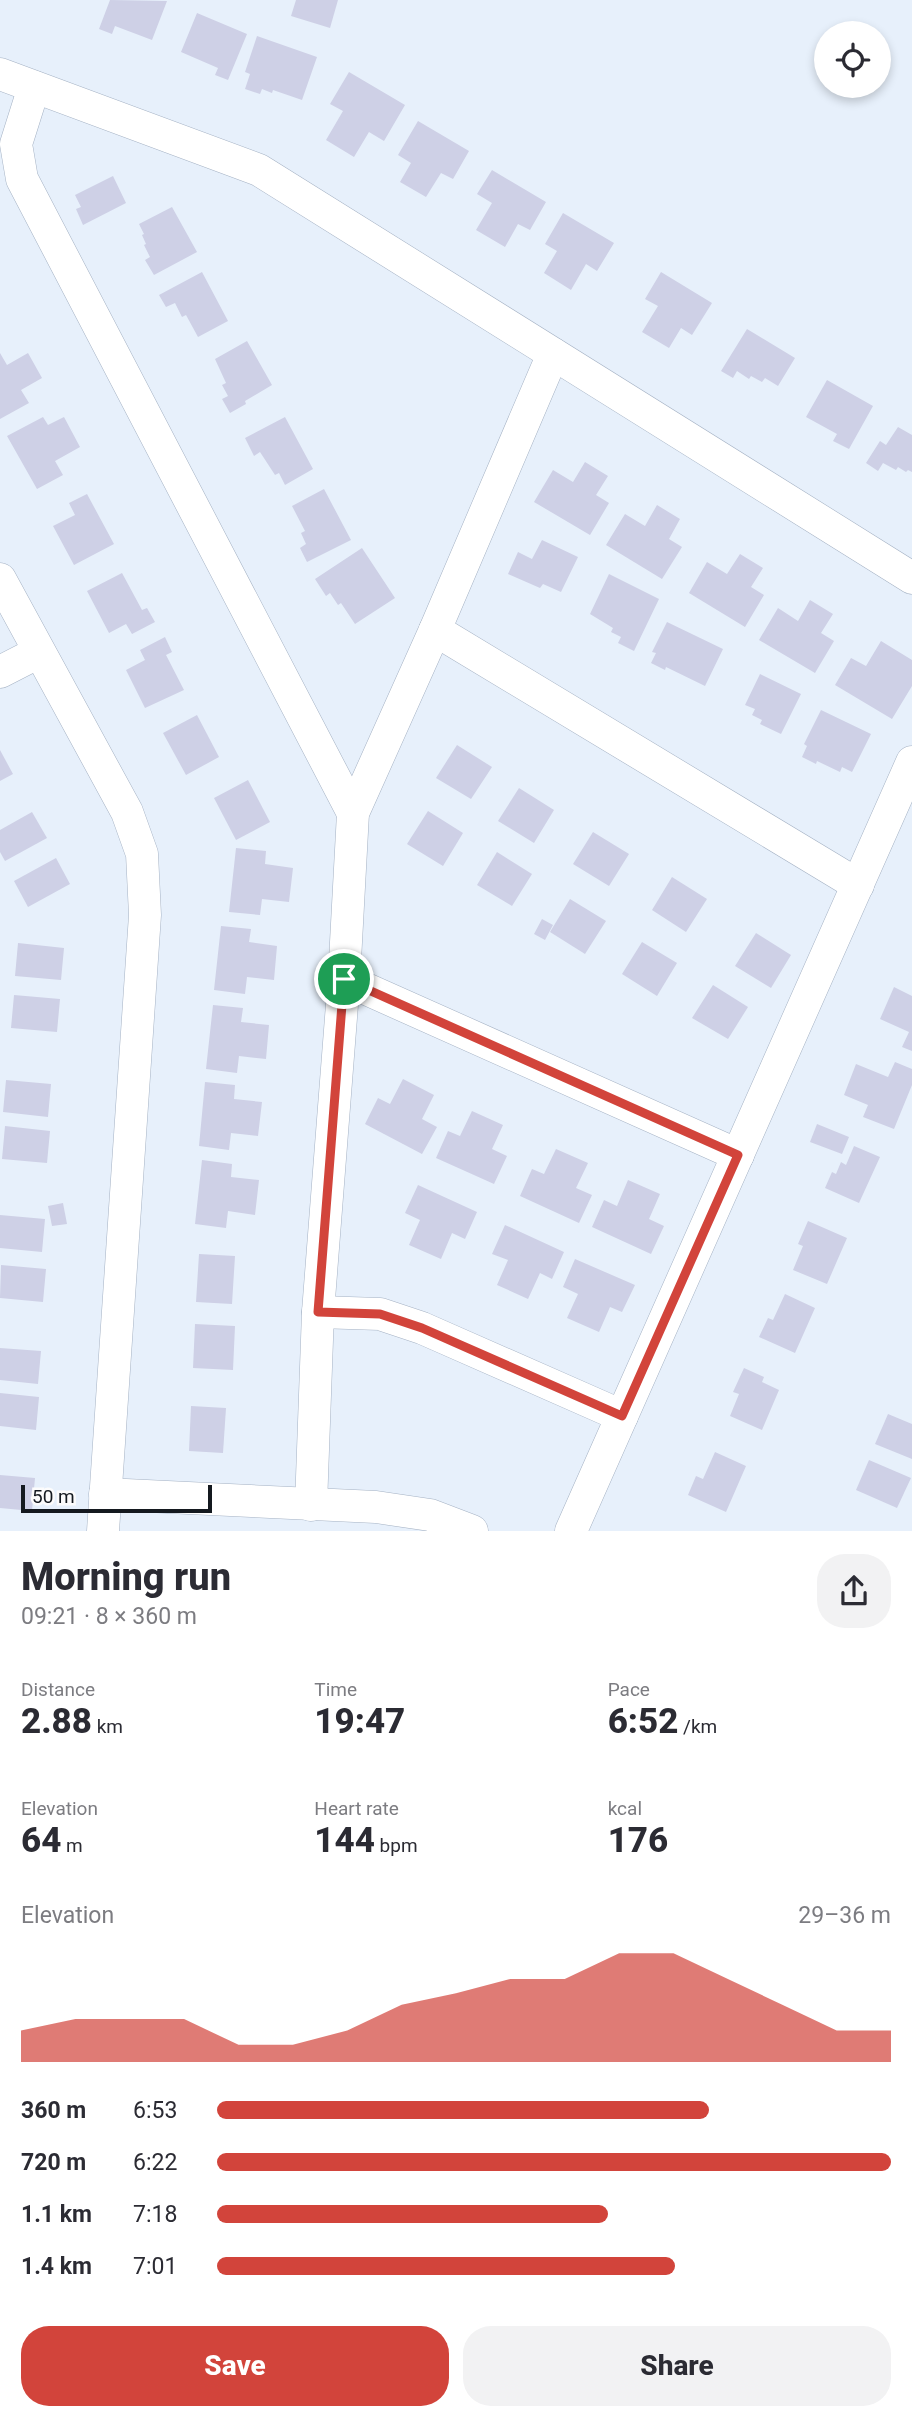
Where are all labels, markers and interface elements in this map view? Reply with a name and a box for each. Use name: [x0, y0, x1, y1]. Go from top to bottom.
map controls: [814, 21, 891, 98]
button: locate: [814, 21, 891, 98]
pin: [314, 949, 374, 1009]
icon: arrive: [325, 960, 363, 998]
scale bar: [21, 1482, 212, 1514]
text: 50 m: [32, 1485, 75, 1508]
button: share: [817, 1554, 891, 1628]
text: Morning run: [21, 1555, 231, 1599]
text: 09:21 · 8 × 360 m: [21, 1603, 197, 1630]
text: Distance: [21, 1678, 95, 1701]
text: Time: [314, 1678, 357, 1701]
text: Pace: [608, 1678, 650, 1701]
text: 2.88: [21, 1701, 92, 1742]
text: 19:47: [314, 1701, 405, 1742]
text: 6:52: [608, 1701, 678, 1742]
text: km: [92, 1715, 123, 1738]
text: /km: [678, 1715, 717, 1738]
text: Elevation: [21, 1797, 98, 1820]
text: Heart rate: [314, 1797, 399, 1820]
text: kcal: [608, 1797, 642, 1820]
text: 64: [21, 1820, 61, 1861]
text: 144: [314, 1820, 375, 1861]
text: 176: [608, 1820, 668, 1861]
text: m: [61, 1834, 83, 1857]
text: bpm: [375, 1834, 418, 1857]
text: Elevation: [21, 1902, 114, 1929]
text: 29–36 m: [798, 1902, 891, 1929]
text: 360 m: [21, 2097, 86, 2124]
text: 6:53: [133, 2097, 177, 2124]
text: 720 m: [21, 2149, 86, 2176]
text: 6:22: [133, 2149, 177, 2176]
text: 1.1 km: [21, 2201, 92, 2228]
text: 7:18: [133, 2201, 177, 2228]
text: 1.4 km: [21, 2253, 92, 2280]
text: 7:01: [133, 2253, 177, 2280]
button: Save: [21, 2326, 449, 2406]
button: Share: [463, 2326, 891, 2406]

